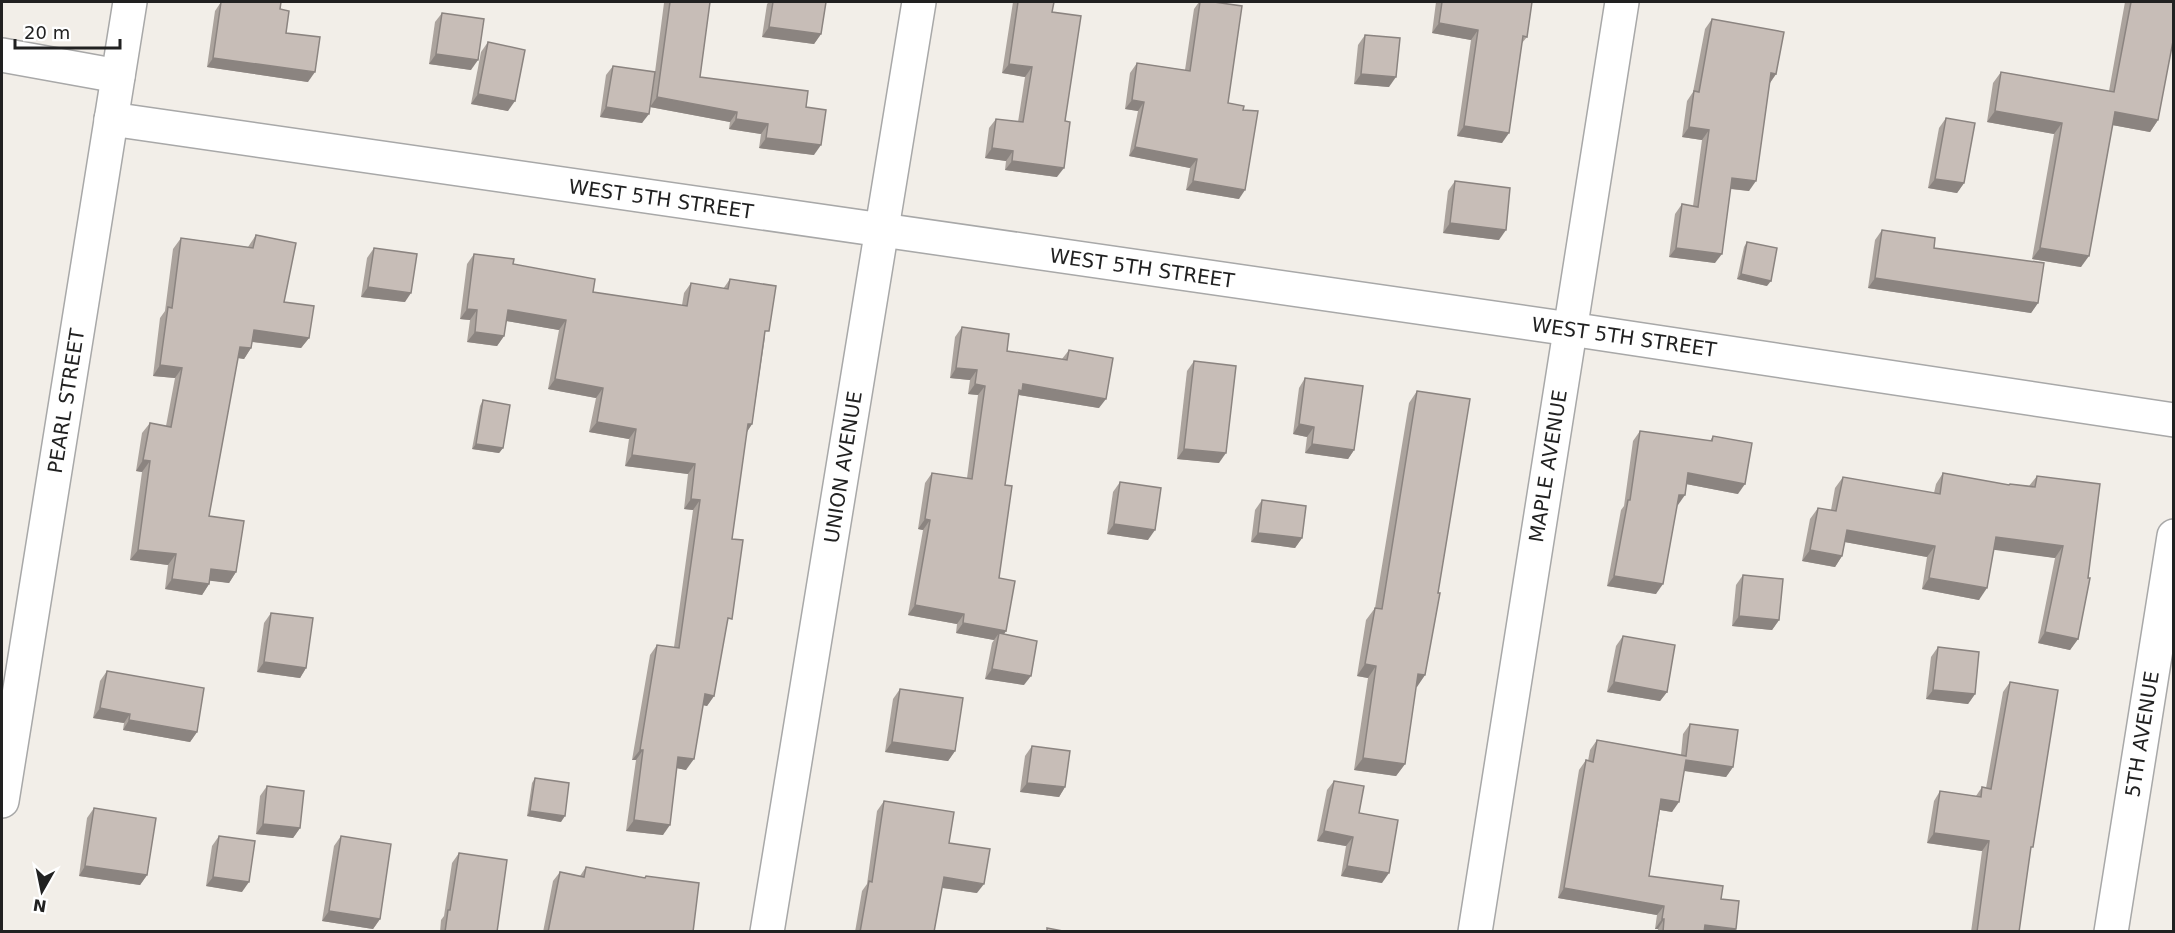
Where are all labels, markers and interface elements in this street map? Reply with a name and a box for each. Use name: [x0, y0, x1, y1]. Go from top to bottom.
scale bar: [15, 12, 120, 50]
text: 20 m: [24, 22, 70, 43]
street label: WEST 5TH STREET: [567, 174, 756, 224]
street label: WEST 5TH STREET: [1048, 243, 1237, 293]
street label: WEST 5TH STREET: [1530, 312, 1719, 362]
street label: PEARL STREET: [43, 326, 89, 475]
street label: MAPLE AVENUE: [1524, 388, 1572, 544]
street label: UNION AVENUE: [819, 389, 867, 545]
street label: 5TH AVENUE: [2120, 669, 2164, 799]
north arrow: [12, 861, 72, 921]
text: N: [32, 895, 48, 916]

